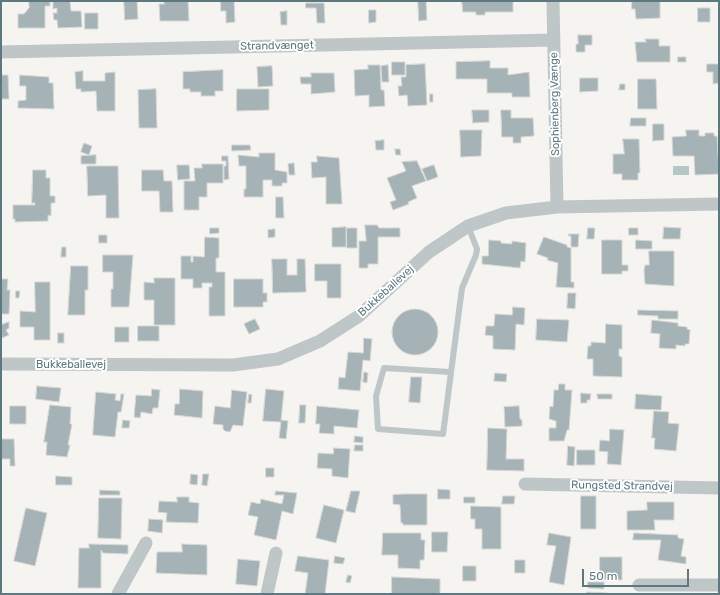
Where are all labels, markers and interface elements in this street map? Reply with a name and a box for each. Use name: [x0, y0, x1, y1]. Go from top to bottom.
street label: Strandvænget: [240, 39, 314, 53]
street label: Sophienberg Vænge: [547, 52, 563, 156]
street label: Bukkeballevej: [356, 263, 416, 319]
street label: Bukkeballevej: [36, 358, 106, 372]
street label: Rungsted Strandvej: [571, 479, 673, 493]
scale bar: [584, 561, 691, 587]
text: 50 m: [589, 569, 617, 583]

